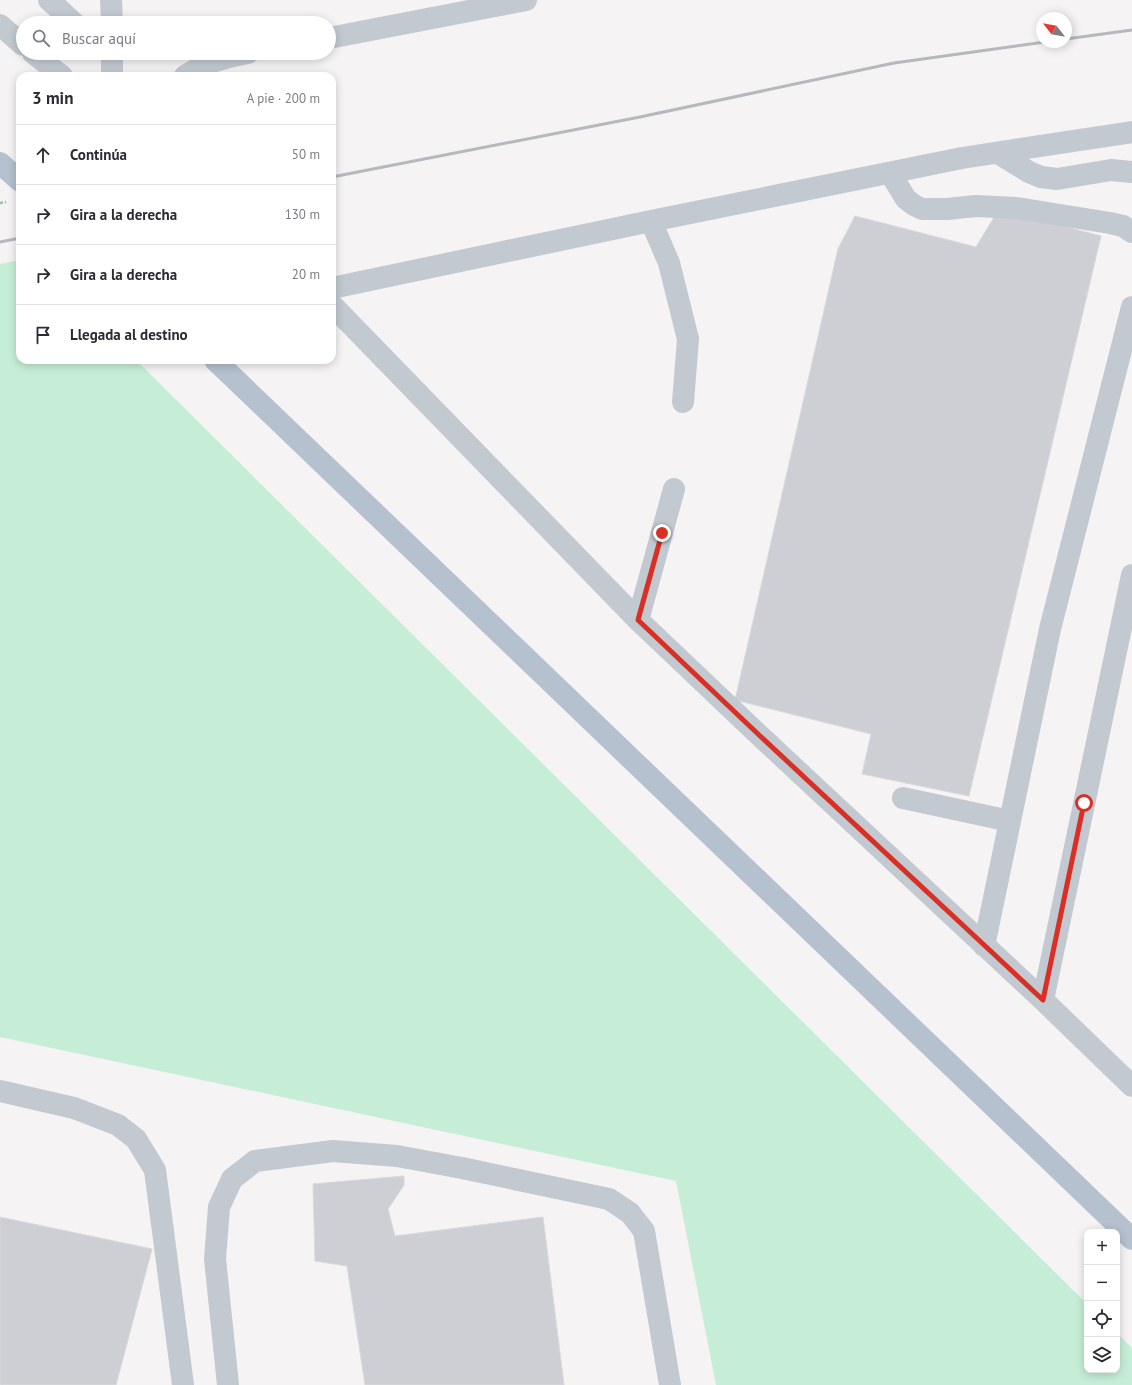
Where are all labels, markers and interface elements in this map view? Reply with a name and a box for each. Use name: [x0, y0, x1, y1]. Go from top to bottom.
north arrow: [1036, 12, 1072, 48]
search box: [16, 16, 336, 60]
icon: search: [30, 27, 52, 49]
text: Buscar aquí: [62, 29, 136, 48]
text: 3 min: [32, 87, 73, 109]
text: A pie · 200 m: [247, 90, 320, 107]
icon: ahead: [32, 144, 54, 166]
text: Continúa: [70, 145, 127, 164]
text: 50 m: [292, 146, 320, 163]
icon: right: [32, 204, 54, 226]
text: Gira a la derecha: [70, 205, 177, 224]
text: 130 m: [285, 206, 320, 223]
icon: right: [32, 264, 54, 286]
text: Gira a la derecha: [70, 265, 177, 284]
text: 20 m: [292, 266, 320, 283]
icon: arrive: [32, 324, 54, 346]
text: Llegada al destino: [70, 325, 188, 344]
route end: [653, 524, 671, 542]
route start: [1075, 794, 1093, 812]
map controls: [1084, 1229, 1120, 1373]
button: +: [1084, 1229, 1120, 1265]
button: −: [1084, 1265, 1120, 1301]
button: locate: [1084, 1301, 1120, 1337]
button: layers: [1084, 1337, 1120, 1373]

